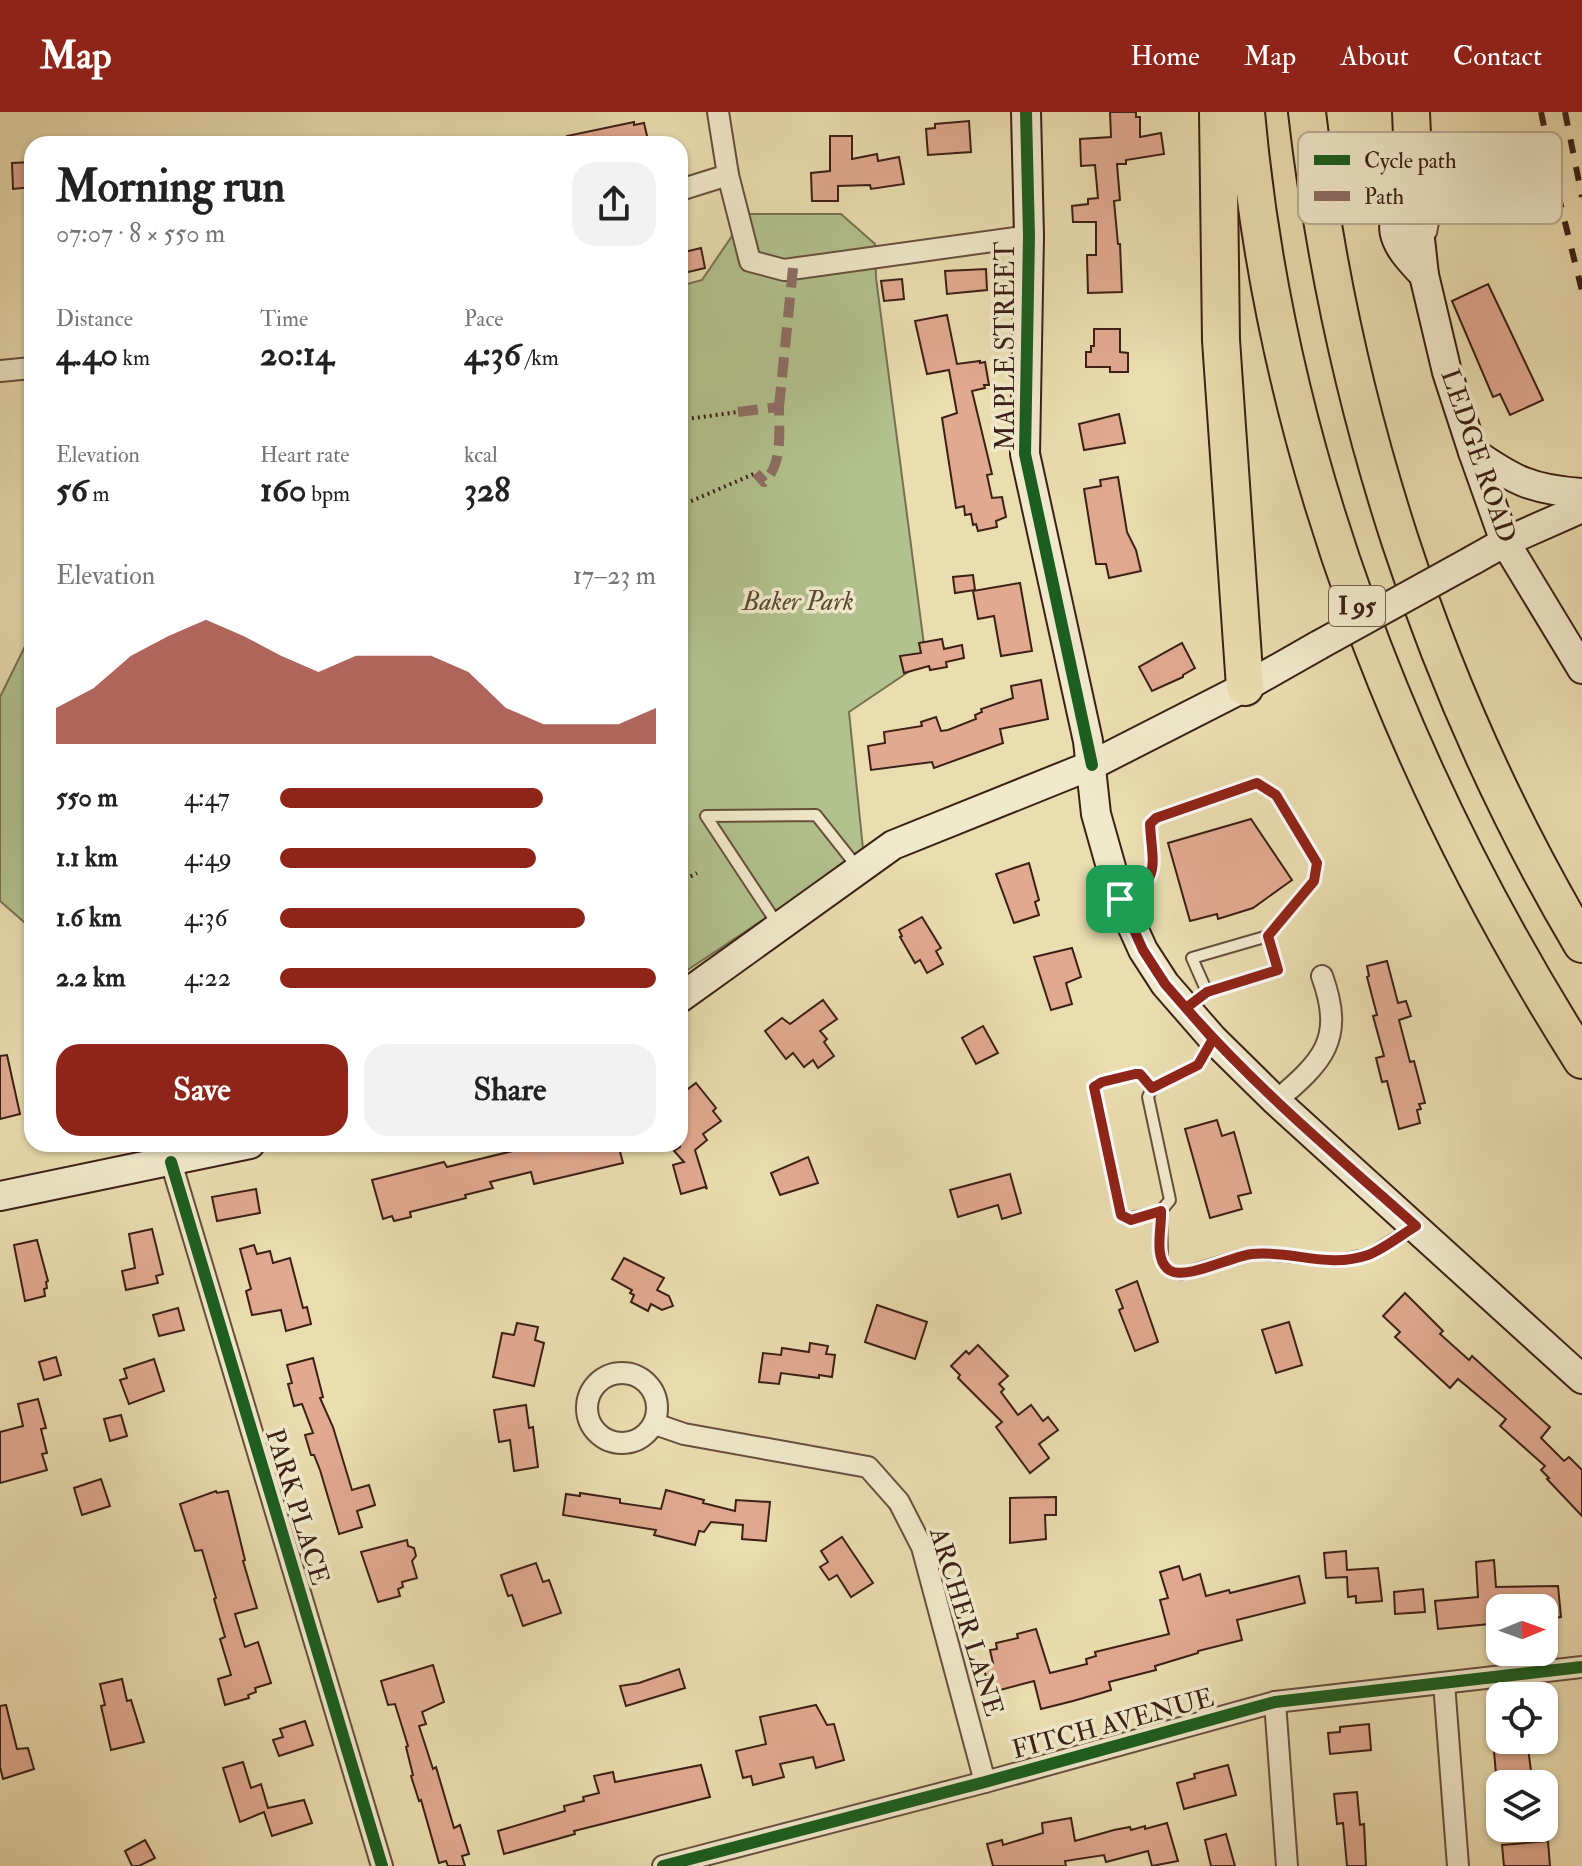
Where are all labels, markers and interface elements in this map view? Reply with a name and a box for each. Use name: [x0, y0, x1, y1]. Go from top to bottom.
text: Map: [40, 32, 111, 80]
text: Home: [1130, 39, 1200, 74]
text: Map: [1244, 39, 1296, 74]
text: About: [1340, 39, 1409, 74]
text: Contact: [1453, 39, 1542, 74]
legend: [1298, 132, 1562, 224]
text: Cycle path: [1364, 147, 1457, 176]
text: Morning run: [56, 160, 285, 215]
button: share: [572, 162, 656, 246]
text: Path: [1364, 183, 1405, 211]
text: 07:07 · 8 × 550 m: [56, 218, 225, 250]
street label: MAPLE STREET: [990, 241, 1022, 451]
text: Distance: [56, 305, 133, 333]
text: Time: [260, 305, 308, 333]
text: Pace: [464, 305, 503, 333]
text: 4.40: [56, 333, 118, 376]
text: 20:14: [260, 333, 334, 376]
text: 4:36: [464, 333, 521, 376]
text: km: [118, 344, 150, 372]
text: /km: [521, 344, 559, 372]
street label: LEDGE ROAD: [1433, 365, 1523, 547]
text: Elevation: [56, 441, 140, 469]
text: Heart rate: [260, 441, 350, 469]
text: kcal: [464, 441, 498, 469]
text: 56: [56, 469, 88, 512]
text: 160: [260, 469, 307, 512]
text: 328: [464, 469, 510, 512]
text: m: [88, 480, 110, 508]
text: bpm: [307, 480, 350, 508]
text: Elevation: [56, 560, 155, 592]
text: 17–23 m: [573, 560, 656, 592]
park label: Baker Park: [740, 586, 854, 618]
road number: I 95: [1329, 586, 1385, 626]
text: 550 m: [56, 782, 118, 814]
text: 4:47: [184, 782, 230, 814]
text: 1.1 km: [56, 842, 118, 874]
text: 4:49: [184, 842, 232, 874]
pin: [1086, 865, 1154, 933]
icon: arrive: [1098, 877, 1142, 921]
text: 1.6 km: [56, 902, 121, 934]
text: 4:36: [184, 902, 228, 934]
text: 2.2 km: [56, 962, 125, 994]
text: 4:22: [184, 962, 231, 994]
button: Save: [56, 1044, 348, 1136]
button: Share: [364, 1044, 656, 1136]
street label: PARK PLACE: [258, 1425, 336, 1589]
street label: ARCHER LANE: [922, 1523, 1010, 1720]
north arrow: [1486, 1594, 1558, 1666]
map controls: [1486, 1594, 1558, 1842]
street label: FITCH AVENUE: [1009, 1682, 1217, 1766]
button: locate: [1486, 1682, 1558, 1754]
button: layers: [1486, 1770, 1558, 1842]

